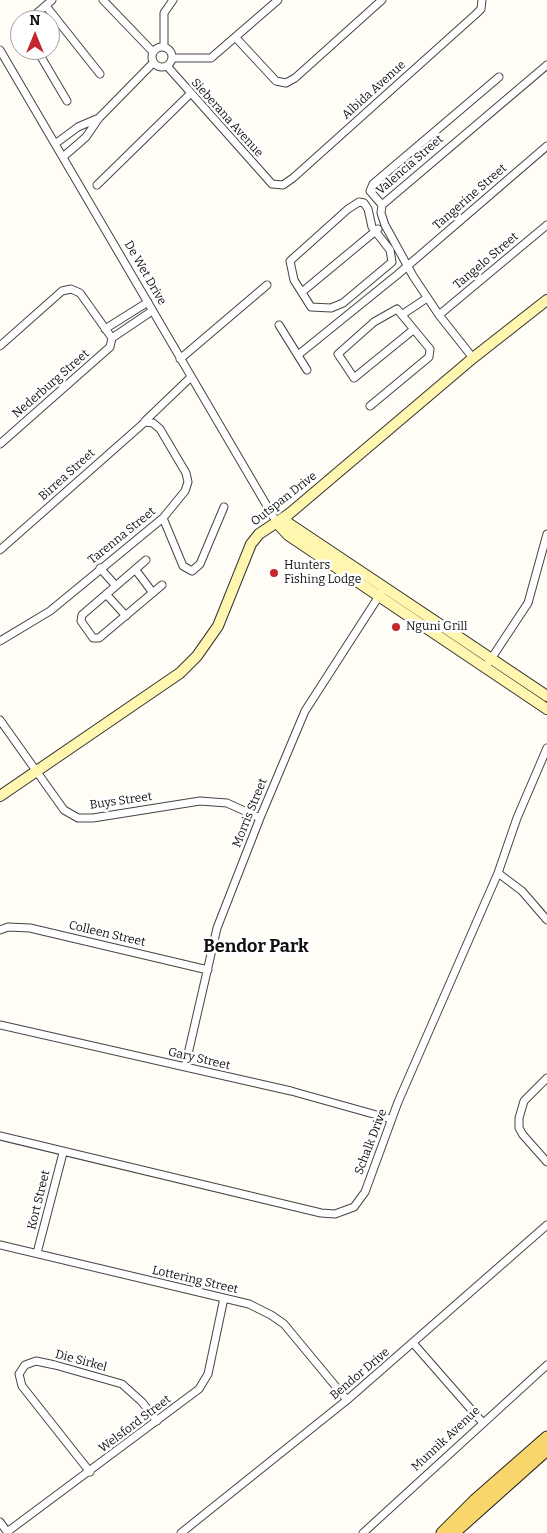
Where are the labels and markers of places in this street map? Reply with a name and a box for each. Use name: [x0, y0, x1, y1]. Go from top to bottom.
place label: Hunters Fishing Lodge: [284, 559, 361, 587]
marker: Hunters Fishing Lodge: [268, 567, 280, 579]
place label: Nguni Grill: [406, 620, 468, 634]
marker: Nguni Grill: [390, 621, 402, 633]

